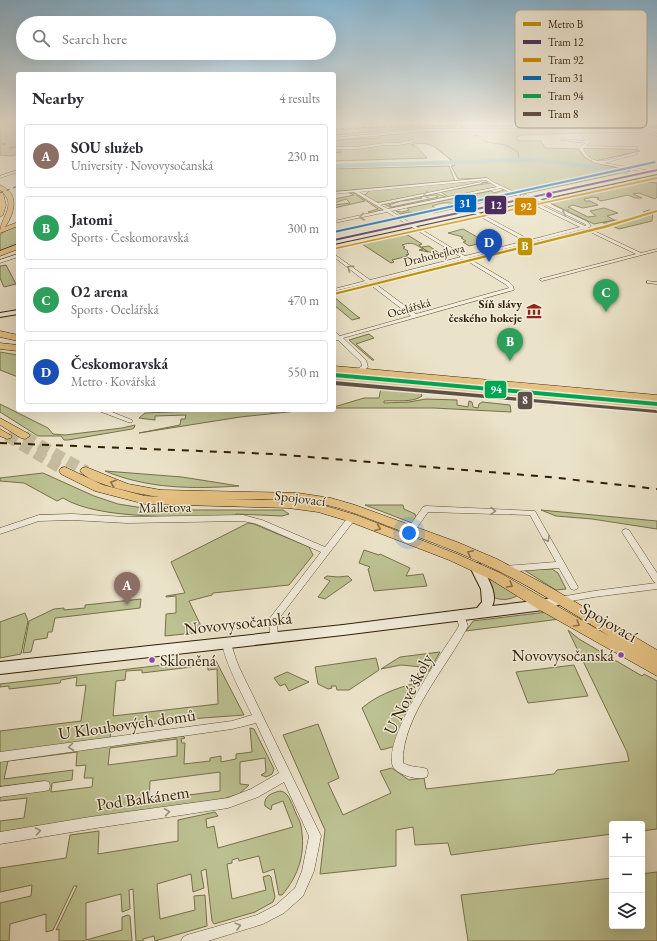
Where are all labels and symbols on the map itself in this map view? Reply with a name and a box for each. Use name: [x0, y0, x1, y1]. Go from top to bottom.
legend: [515, 10, 647, 128]
text: Metro B: [548, 17, 584, 31]
text: Tram 12: [548, 35, 584, 49]
text: Tram 92: [548, 53, 584, 67]
text: Tram 31: [548, 71, 584, 85]
text: Tram 94: [548, 89, 584, 103]
text: Tram 8: [548, 107, 578, 121]
one-way arrow: [423, 190, 429, 198]
unlabelled marker: [544, 190, 554, 200]
line badge: 31: [454, 194, 477, 213]
line badge: 12: [484, 195, 507, 215]
text: 31: [459, 196, 471, 210]
line badge: 92: [514, 197, 537, 216]
text: 12: [490, 198, 502, 212]
text: 92: [520, 199, 532, 213]
one-way arrow: [561, 209, 569, 217]
one-way arrow: [359, 212, 365, 220]
pin: D: [476, 229, 502, 262]
line badge: B: [517, 237, 533, 256]
text: B: [522, 239, 529, 253]
street label: Drahobejlova: [402, 240, 466, 270]
one-way arrow: [348, 265, 355, 272]
pin: C: [593, 279, 619, 312]
street label: Ocelářská: [385, 294, 433, 322]
place label: Síň slávy českého hokeje: [449, 296, 522, 326]
museum icon: Síň slávy českého hokeje: [525, 302, 543, 320]
pin: B: [497, 328, 523, 361]
line badge: 94: [484, 380, 507, 399]
text: 94: [490, 382, 502, 396]
line badge: 8: [517, 391, 533, 410]
text: 8: [522, 393, 528, 407]
one-way arrow: [109, 479, 116, 487]
street label: Spojovací: [273, 486, 327, 510]
street label: Malletova: [138, 498, 192, 516]
one-way arrow: [490, 507, 496, 516]
one-way arrow: [375, 523, 382, 531]
your location: [399, 523, 419, 543]
one-way arrow: [542, 535, 550, 542]
one-way arrow: [466, 550, 474, 558]
pin: A: [114, 572, 140, 605]
one-way arrow: [506, 580, 513, 587]
street label: Spojovací: [577, 597, 642, 647]
street label: Novovysočanská: [183, 606, 293, 640]
one-way arrow: [573, 620, 580, 627]
place label: Novovysočanská: [512, 645, 615, 666]
street label: U Nové školy: [378, 649, 438, 738]
place label: Skloněná: [160, 650, 217, 671]
marker: Novovysočanská: [616, 650, 626, 660]
marker: Skloněná: [147, 655, 157, 665]
street label: U Kloubových domů: [57, 703, 197, 745]
one-way arrow: [68, 743, 74, 752]
street label: Pod Balkánem: [95, 781, 191, 815]
one-way arrow: [164, 808, 170, 817]
one-way arrow: [35, 827, 42, 836]
one-way arrow: [234, 922, 241, 931]

